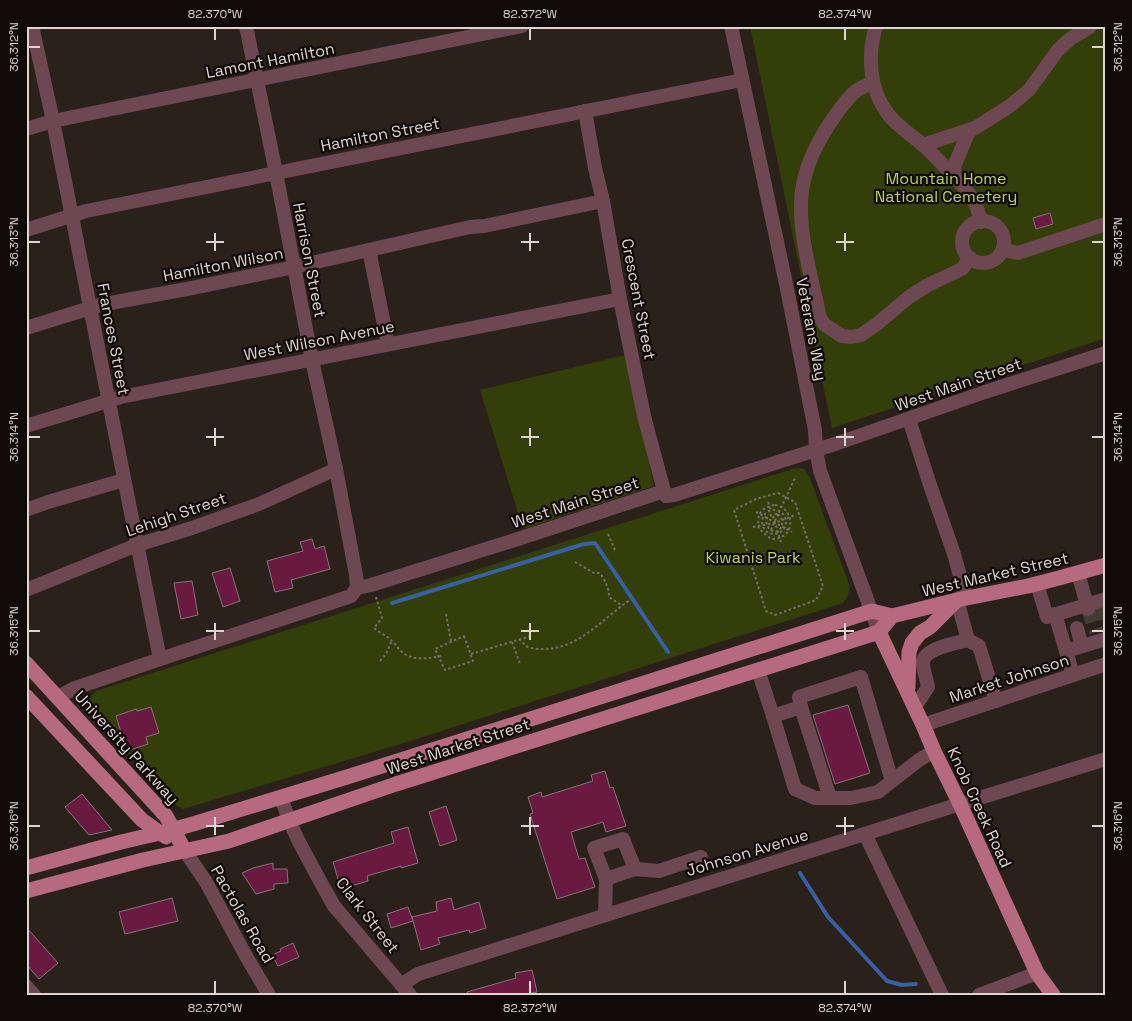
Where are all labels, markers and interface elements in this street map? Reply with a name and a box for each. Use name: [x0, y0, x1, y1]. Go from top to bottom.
text: 82.370°W: [188, 6, 243, 22]
text: 82.372°W: [503, 6, 557, 22]
text: 82.374°W: [818, 6, 872, 22]
text: 36.312°N: [6, 22, 22, 72]
text: 36.312°N: [1110, 22, 1126, 72]
street label: Lamont Hamilton: [204, 38, 336, 83]
street label: Hamilton Street: [319, 113, 442, 156]
park label: Mountain Home National Cemetery: [875, 168, 1017, 207]
street label: Harrison Street: [288, 201, 331, 319]
text: 36.313°N: [6, 217, 22, 267]
text: 36.313°N: [1110, 217, 1126, 267]
street label: Crescent Street: [616, 237, 661, 361]
street label: Hamilton Wilson: [161, 243, 285, 286]
street label: Veterans Way: [791, 276, 832, 383]
street label: Frances Street: [92, 281, 135, 397]
street label: West Wilson Avenue: [242, 316, 396, 365]
street label: West Main Street: [892, 353, 1024, 416]
text: 36.314°N: [6, 412, 22, 462]
text: 36.314°N: [1110, 412, 1126, 462]
street label: West Main Street: [509, 472, 642, 533]
street label: Lehigh Street: [123, 487, 229, 541]
park label: Kiwanis Park: [705, 547, 801, 568]
street label: West Market Street: [920, 547, 1070, 602]
text: 36.315°N: [6, 606, 22, 656]
text: 36.315°N: [1110, 606, 1126, 656]
street label: Market Johnson: [947, 649, 1072, 708]
street label: University Parkway: [70, 686, 183, 809]
street label: West Market Street: [384, 713, 533, 780]
street label: Knob Creek Road: [942, 743, 1017, 871]
text: 36.316°N: [6, 801, 22, 851]
text: 36.316°N: [1110, 801, 1126, 851]
street label: Johnson Avenue: [683, 824, 811, 881]
street label: Pactolas Road: [206, 862, 279, 967]
street label: Clark Street: [331, 873, 404, 958]
text: 82.370°W: [188, 1000, 243, 1016]
text: 82.372°W: [503, 1000, 557, 1016]
text: 82.374°W: [818, 1000, 872, 1016]

